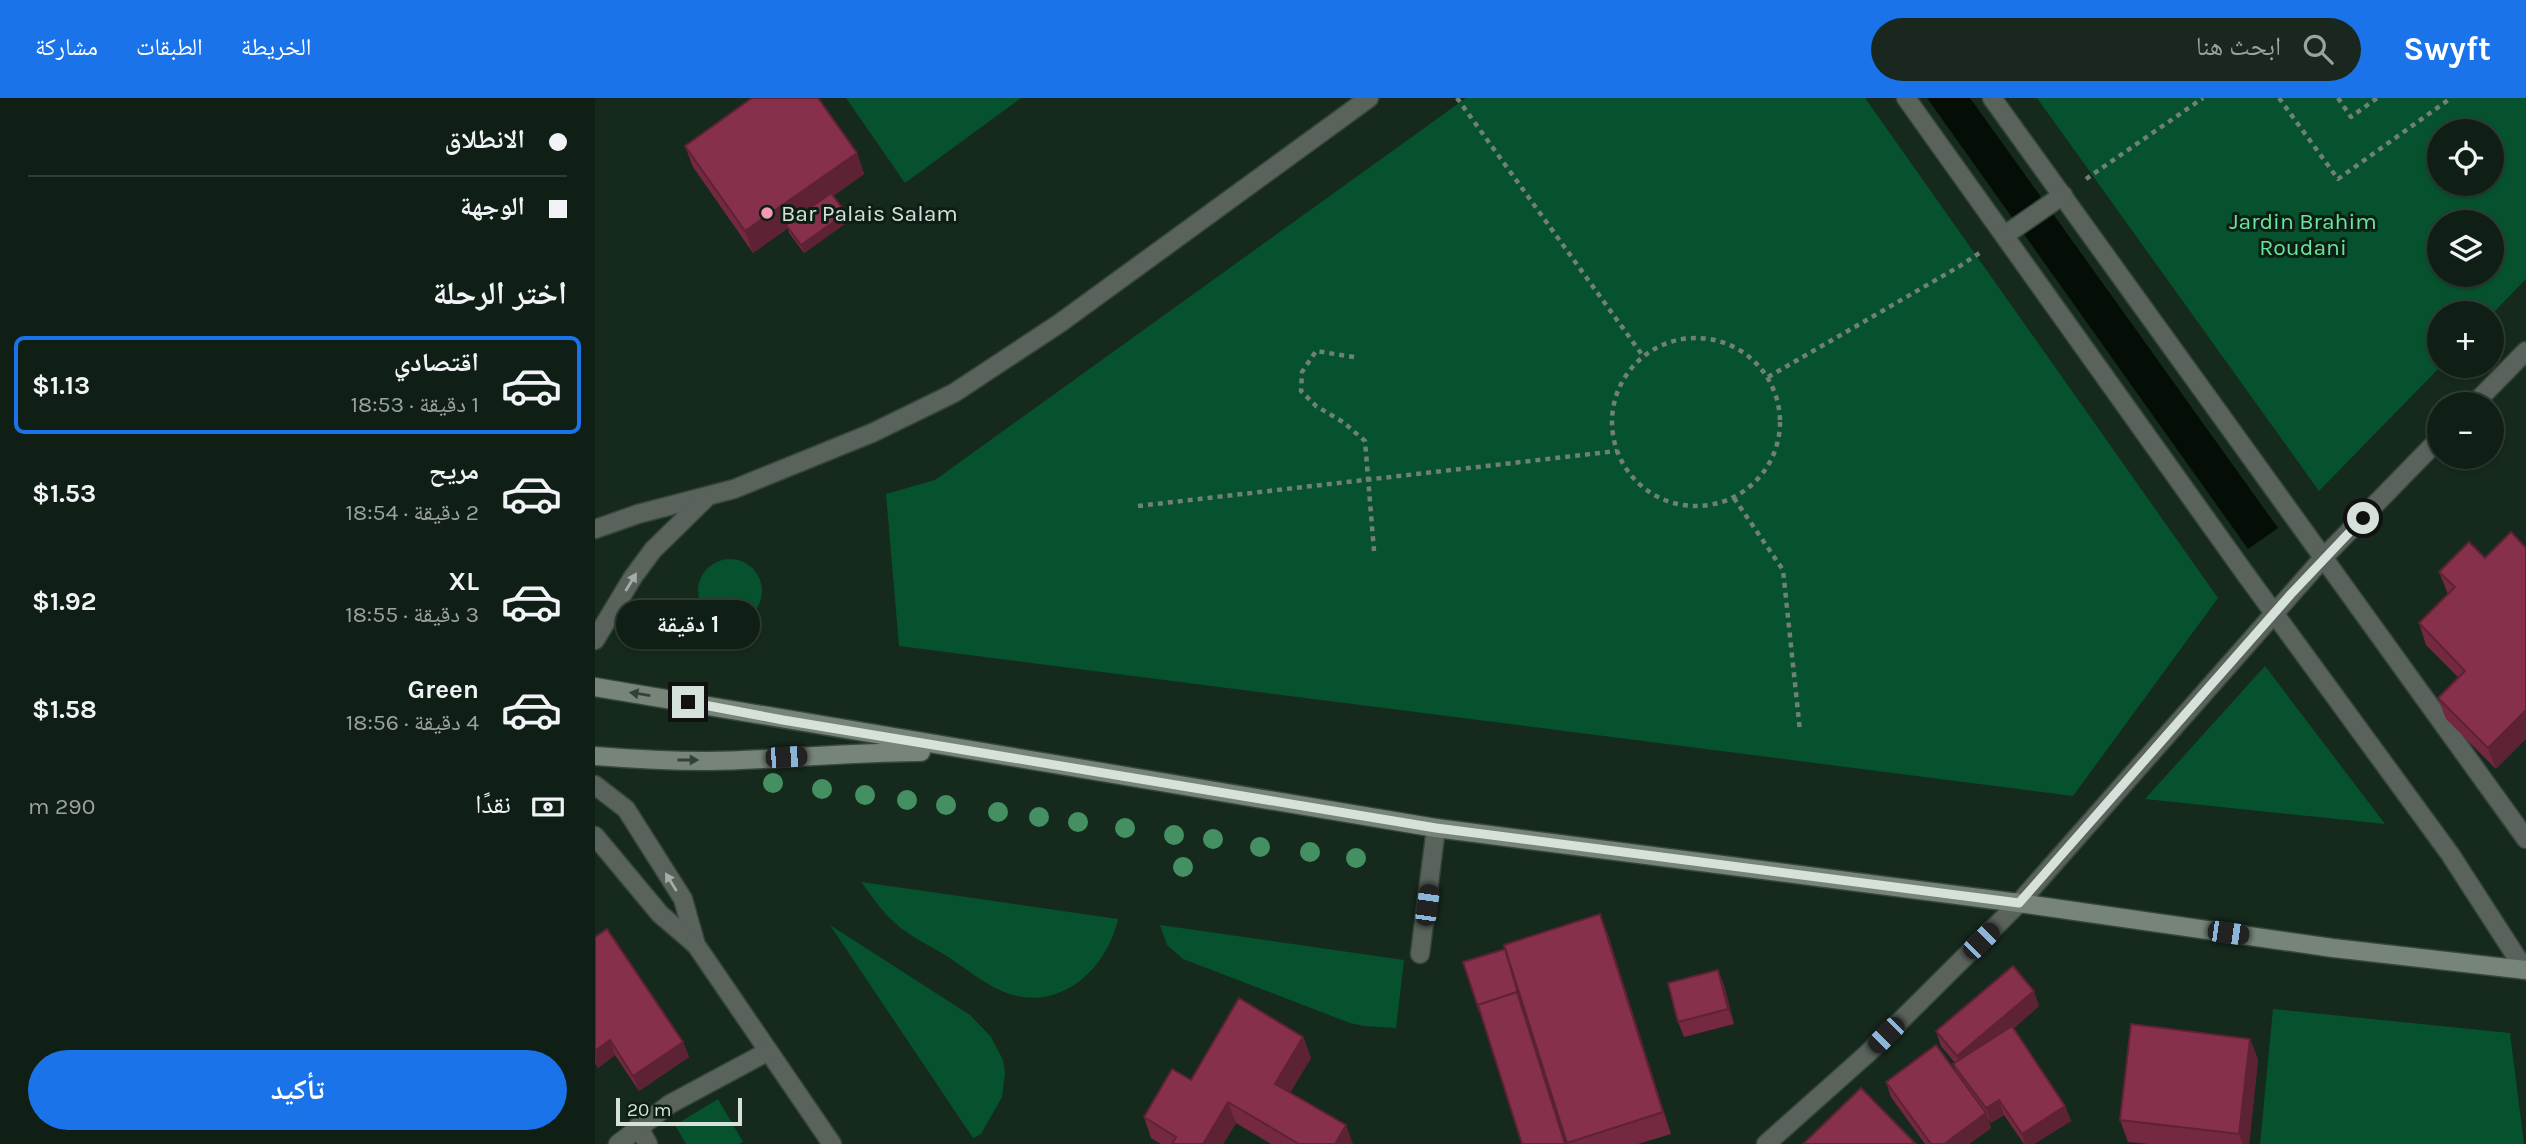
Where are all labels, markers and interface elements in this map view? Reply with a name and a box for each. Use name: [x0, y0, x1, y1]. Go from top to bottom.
search box: [1871, 18, 2361, 81]
icon: search: [2299, 30, 2337, 68]
text: Swyft: [2403, 30, 2491, 68]
text: ابحث هنا: [2196, 31, 2281, 62]
text: مشاركة: [35, 33, 98, 61]
text: الطبقات: [136, 33, 203, 61]
text: الخريطة: [241, 33, 311, 61]
map controls: [2427, 119, 2504, 469]
button: locate: [2427, 119, 2504, 196]
text: الانطلاق: [445, 124, 525, 155]
text: الوجهة: [460, 191, 525, 222]
place label: Bar Palais Salam: [781, 200, 958, 227]
marker: Bar Palais Salam: [759, 205, 775, 221]
park label: Jardin Brahim Roudani: [2229, 208, 2377, 261]
button: layers: [2427, 210, 2504, 287]
text: اختر الرحلة: [433, 275, 567, 312]
button: +: [2427, 301, 2504, 378]
text: اقتصادي: [394, 347, 479, 378]
icon: car: [500, 354, 563, 417]
text: $1.13: [32, 370, 90, 401]
text: 1 دقيقة · 18:53: [351, 391, 479, 418]
button: −: [2427, 392, 2504, 469]
text: مريح: [429, 455, 479, 486]
icon: car: [500, 462, 563, 525]
text: $1.53: [32, 478, 96, 509]
text: 2 دقيقة · 18:54: [346, 499, 479, 526]
route start: [2347, 502, 2379, 534]
text: XL: [448, 566, 479, 597]
icon: car: [500, 570, 563, 633]
one-way arrow: [625, 573, 637, 592]
text: $1.92: [32, 586, 96, 617]
text: 3 دقيقة · 18:55: [345, 601, 479, 628]
callout: 1 دقيقة: [616, 601, 760, 650]
text: 1 دقيقة: [657, 611, 719, 638]
text: Green: [407, 674, 479, 705]
icon: car: [500, 678, 563, 741]
route end: [672, 686, 704, 718]
one-way arrow: [629, 688, 651, 699]
text: $1.58: [32, 694, 97, 725]
text: 4 دقيقة · 18:56: [346, 709, 479, 736]
car: [765, 745, 808, 769]
one-way arrow: [677, 754, 699, 766]
icon: cash: [529, 788, 567, 826]
text: نقدًا: [475, 789, 511, 820]
text: 290 m: [28, 793, 95, 820]
one-way arrow: [665, 872, 678, 891]
car: [1414, 883, 1441, 927]
car: [1959, 919, 2004, 963]
car: [2206, 920, 2251, 946]
car: [1864, 1013, 1909, 1057]
button: تأكيد: [28, 1050, 567, 1130]
scale bar: [616, 1095, 742, 1127]
text: 20 m: [627, 1099, 672, 1121]

